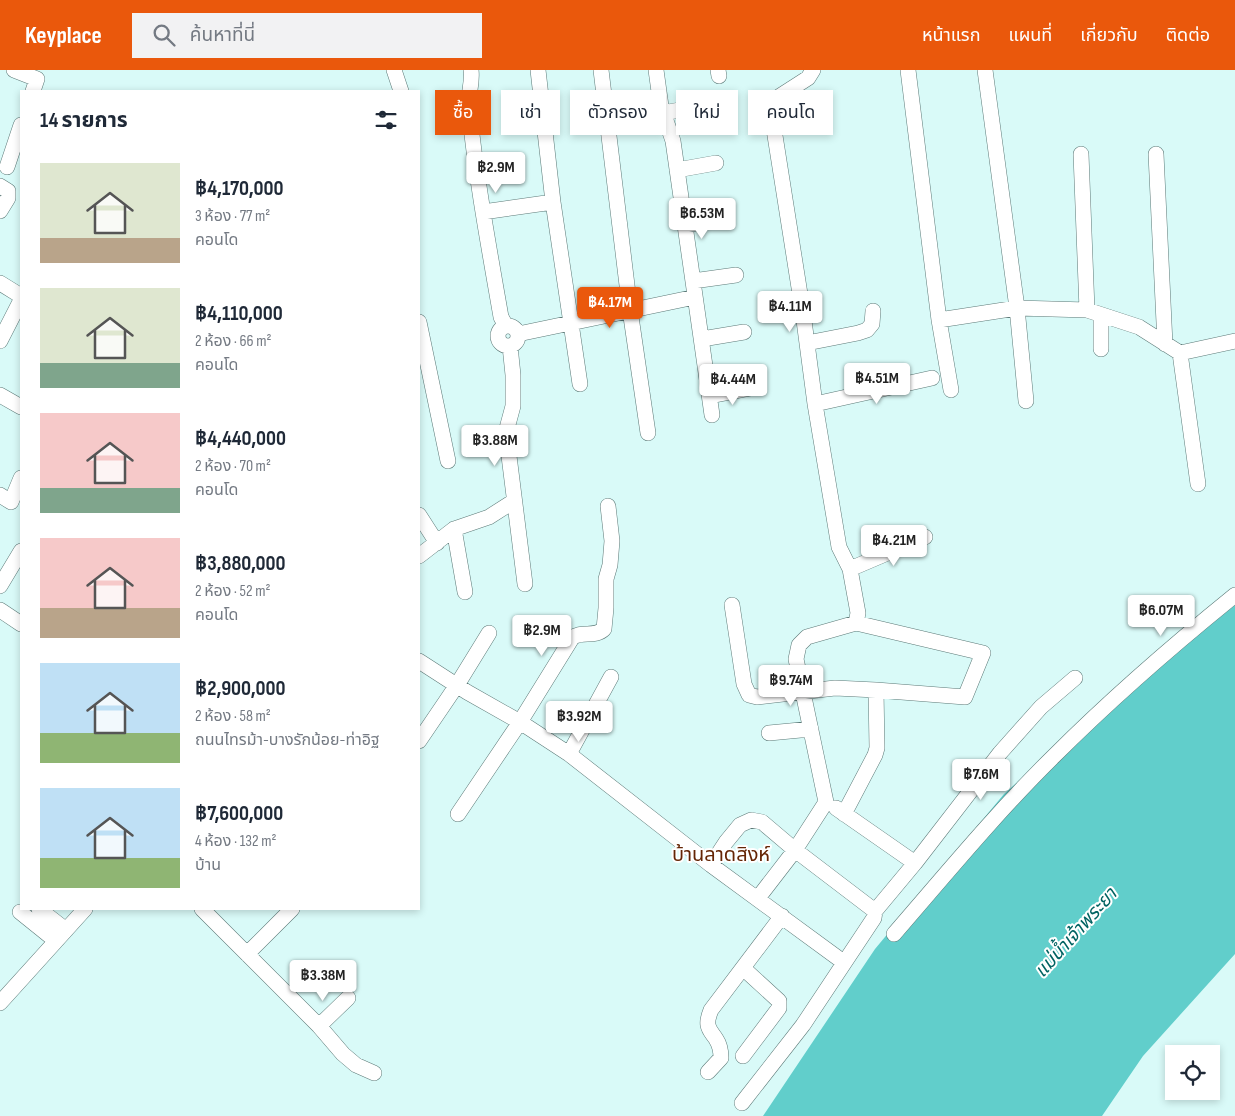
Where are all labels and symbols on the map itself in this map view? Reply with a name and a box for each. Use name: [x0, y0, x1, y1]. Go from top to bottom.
pin: ฿2.9M: [461, 152, 531, 194]
pin: ฿6.53M: [661, 198, 743, 240]
pin: ฿4.17M: [569, 286, 651, 329]
pin: ฿4.11M: [749, 290, 831, 333]
pin: ฿4.51M: [836, 362, 918, 405]
pin: ฿4.44M: [692, 364, 774, 406]
pin: ฿3.88M: [454, 424, 536, 467]
pin: ฿4.21M: [853, 524, 935, 567]
pin: ฿6.07M: [1120, 594, 1202, 637]
pin: ฿2.9M: [507, 614, 577, 657]
pin: ฿9.74M: [750, 664, 832, 707]
pin: ฿3.92M: [538, 700, 620, 743]
pin: ฿7.6M: [946, 758, 1016, 801]
district label: บ้านลาดสิงห์: [672, 843, 771, 867]
water label: แม่น้ำเจ้าพระยา: [1028, 881, 1123, 983]
pin: ฿3.38M: [282, 960, 364, 1002]

